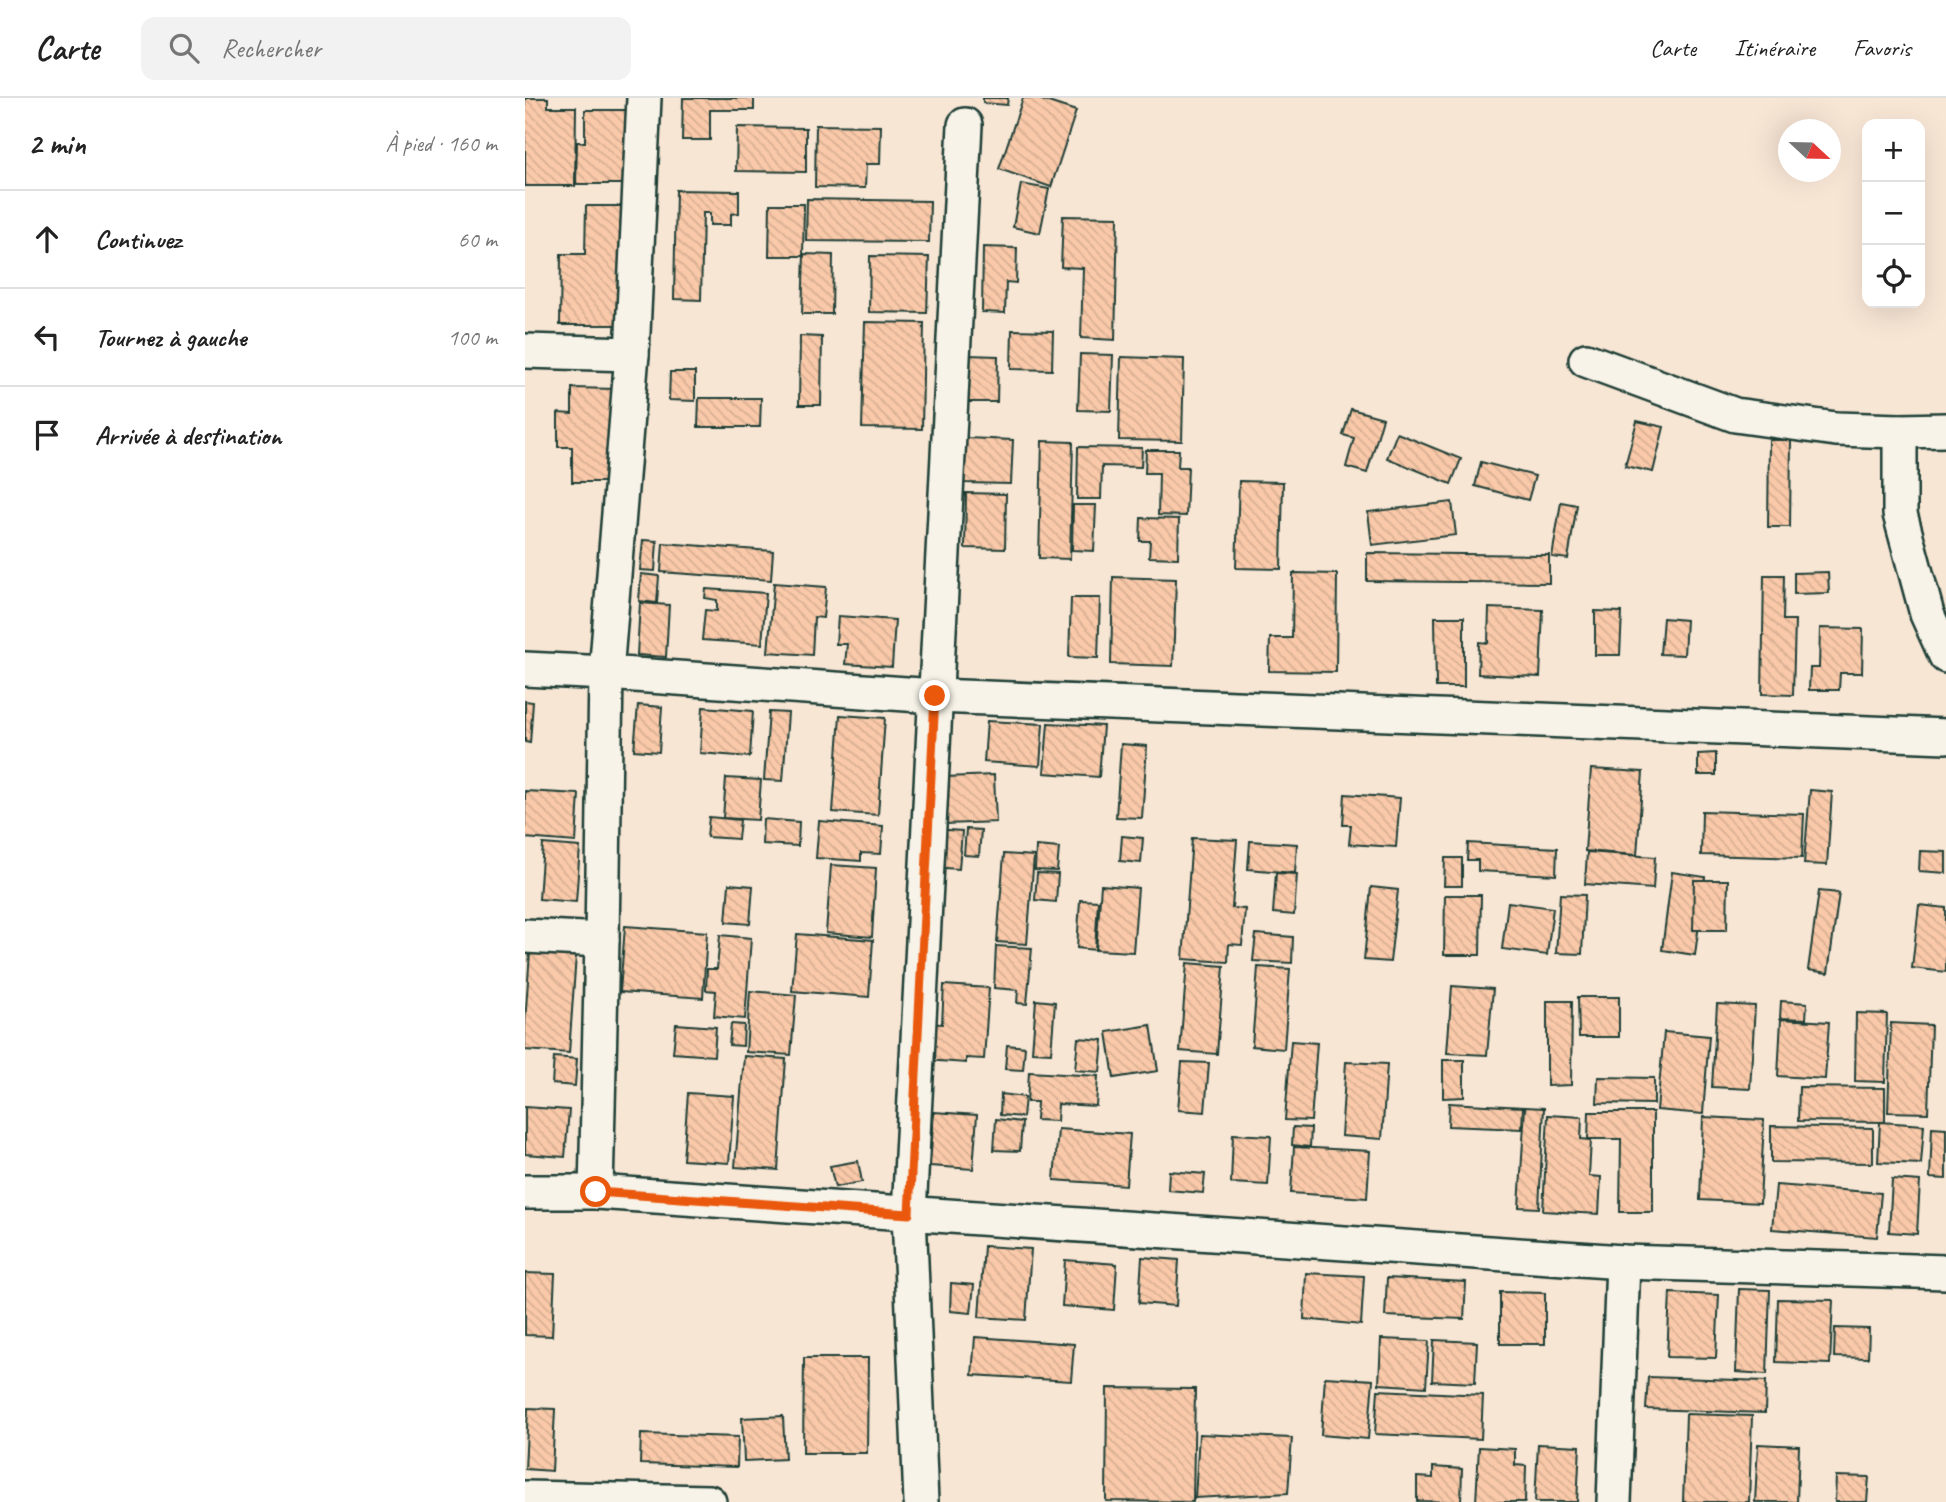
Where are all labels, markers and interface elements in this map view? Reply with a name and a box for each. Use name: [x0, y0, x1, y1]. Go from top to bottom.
search box: [141, 17, 631, 80]
text: Carte: [35, 27, 99, 69]
icon: search: [165, 29, 203, 67]
text: Rechercher: [221, 32, 321, 65]
text: Carte: [1650, 33, 1696, 63]
text: Itinéraire: [1734, 33, 1815, 63]
text: Favoris: [1853, 33, 1911, 63]
north arrow: [1778, 119, 1841, 182]
map controls: [1862, 119, 1925, 308]
button: +: [1862, 119, 1925, 182]
text: 2 min: [28, 125, 85, 163]
text: À pied · 160 m: [385, 129, 497, 158]
button: −: [1862, 182, 1925, 245]
icon: ahead: [28, 220, 66, 258]
text: Continuez: [95, 223, 181, 256]
text: 60 m: [458, 225, 497, 254]
button: locate: [1862, 245, 1925, 308]
icon: left: [28, 318, 66, 356]
text: Tournez à gauche: [95, 321, 246, 354]
text: 100 m: [448, 323, 497, 352]
icon: arrive: [28, 416, 66, 454]
text: Arrivée à destination: [95, 419, 281, 452]
route end: [919, 680, 950, 711]
route start: [580, 1176, 611, 1207]

